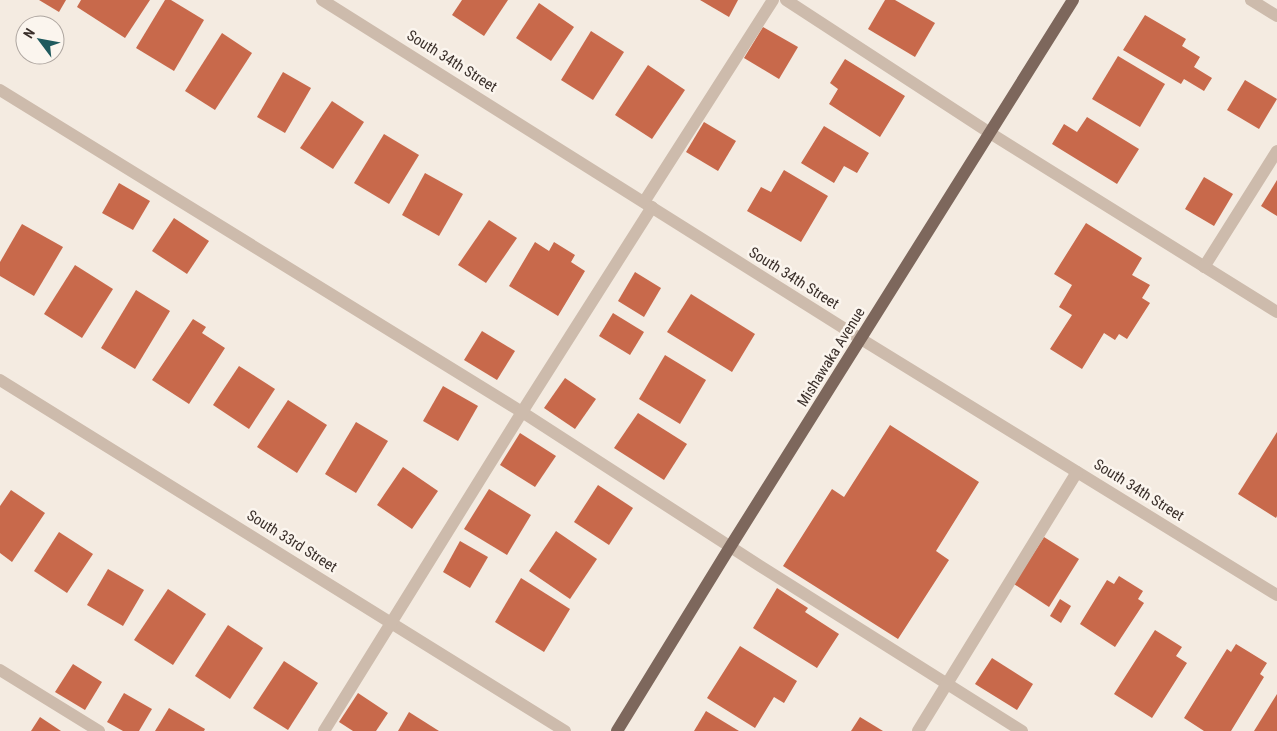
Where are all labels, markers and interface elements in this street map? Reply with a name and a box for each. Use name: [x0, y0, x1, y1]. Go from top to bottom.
north arrow: [15, 15, 65, 65]
text: N: [20, 25, 38, 41]
street label: South 34th Street: [404, 26, 500, 96]
street label: South 34th Street: [746, 243, 842, 313]
street label: Mishawaka Avenue: [793, 304, 869, 410]
street label: South 34th Street: [1091, 455, 1187, 525]
street label: South 33rd Street: [244, 506, 340, 576]

